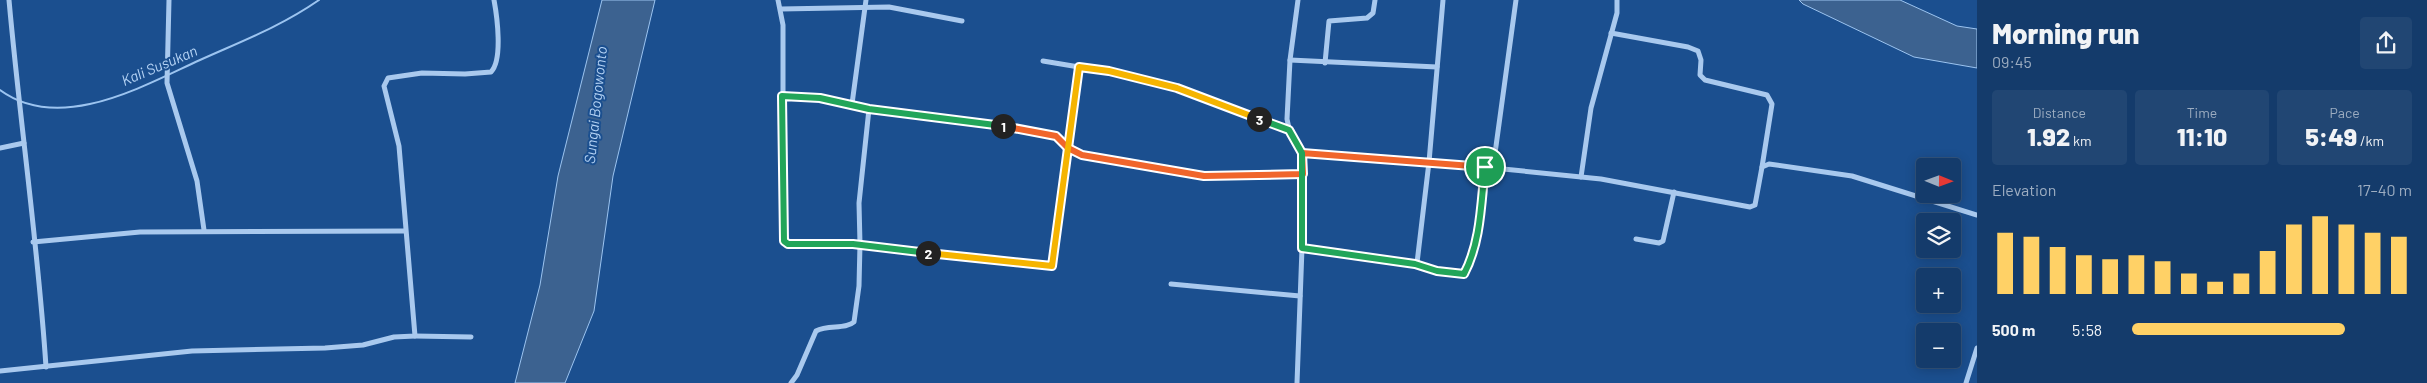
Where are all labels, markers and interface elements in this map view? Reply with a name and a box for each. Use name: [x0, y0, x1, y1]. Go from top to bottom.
text: Morning run: [1992, 16, 2140, 50]
button: share: [2360, 17, 2412, 69]
water label: Kali Susukan: [118, 41, 200, 89]
water label: Sungai Bogowonto: [580, 45, 610, 165]
text: 09:45: [1992, 52, 2032, 71]
text: Distance: [2033, 104, 2086, 121]
text: Time: [2187, 104, 2217, 121]
text: Pace: [2330, 104, 2360, 121]
pin: 3: [1246, 106, 1272, 132]
text: 3: [1256, 111, 1263, 128]
pin: 1: [990, 114, 1016, 138]
text: 1: [1001, 118, 1006, 135]
text: 1.92: [2027, 121, 2070, 151]
text: 11:10: [2177, 121, 2227, 151]
text: 5:49: [2305, 121, 2357, 151]
text: km: [2070, 132, 2092, 149]
text: /km: [2357, 132, 2384, 149]
pin: [1464, 146, 1506, 188]
icon: arrive: [1471, 153, 1499, 181]
north arrow: [1916, 158, 1961, 202]
map controls: [1916, 158, 1961, 368]
text: Elevation: [1992, 180, 2056, 199]
text: 17–40 m: [2357, 180, 2412, 199]
button: layers: [1916, 213, 1961, 258]
pin: 2: [916, 240, 940, 266]
text: 2: [925, 245, 932, 262]
button: +: [1916, 268, 1961, 313]
text: 500 m: [1992, 320, 2035, 339]
text: 5:58: [2072, 320, 2102, 339]
button: −: [1916, 323, 1961, 368]

